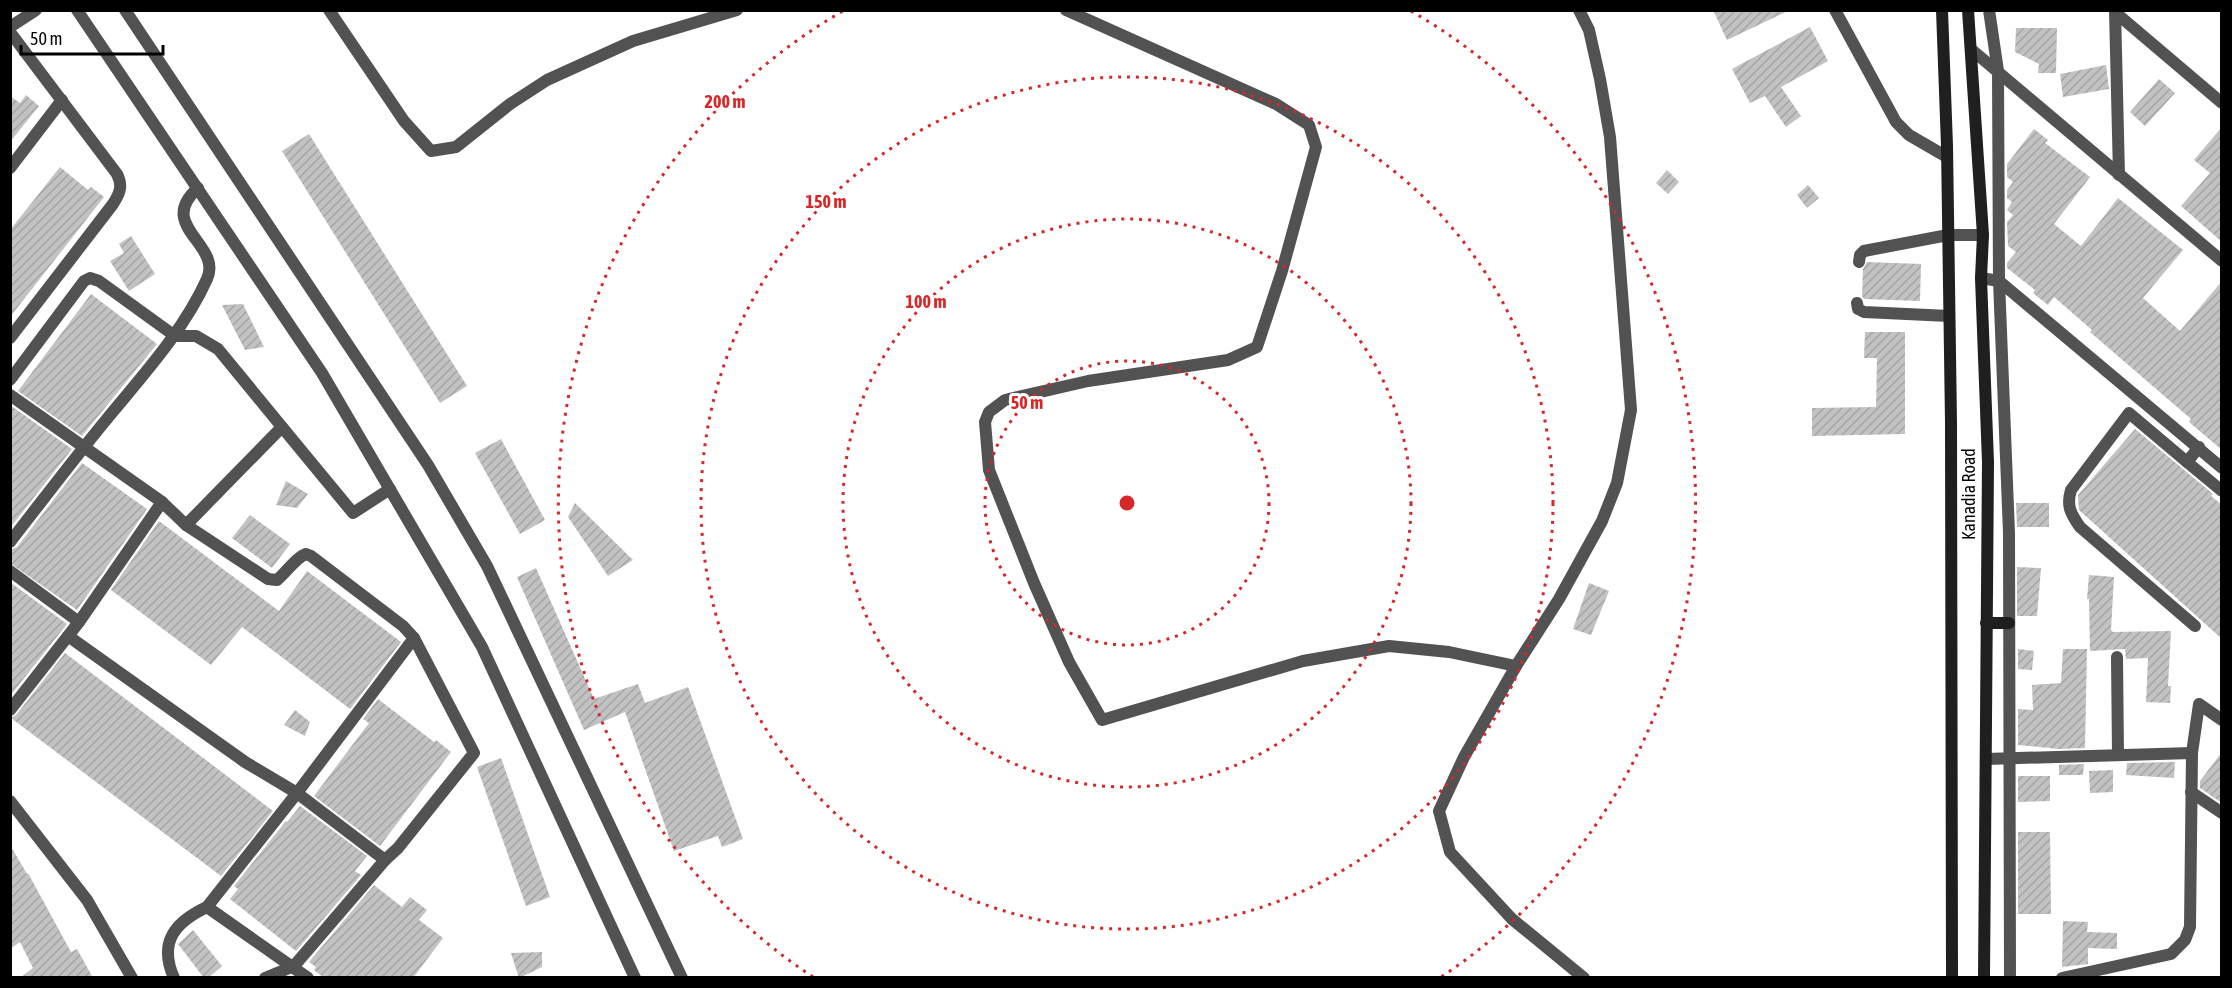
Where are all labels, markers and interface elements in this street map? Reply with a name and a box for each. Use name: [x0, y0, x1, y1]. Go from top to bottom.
scale bar: [21, 18, 164, 56]
text: 50 m: [30, 28, 62, 49]
text: 200 m: [705, 91, 745, 112]
text: 150 m: [806, 191, 846, 212]
text: 100 m: [906, 291, 946, 312]
text: 50 m: [1011, 392, 1043, 413]
street label: Kanadia Road: [1958, 448, 1979, 540]
centre of rings: [1117, 493, 1137, 513]

